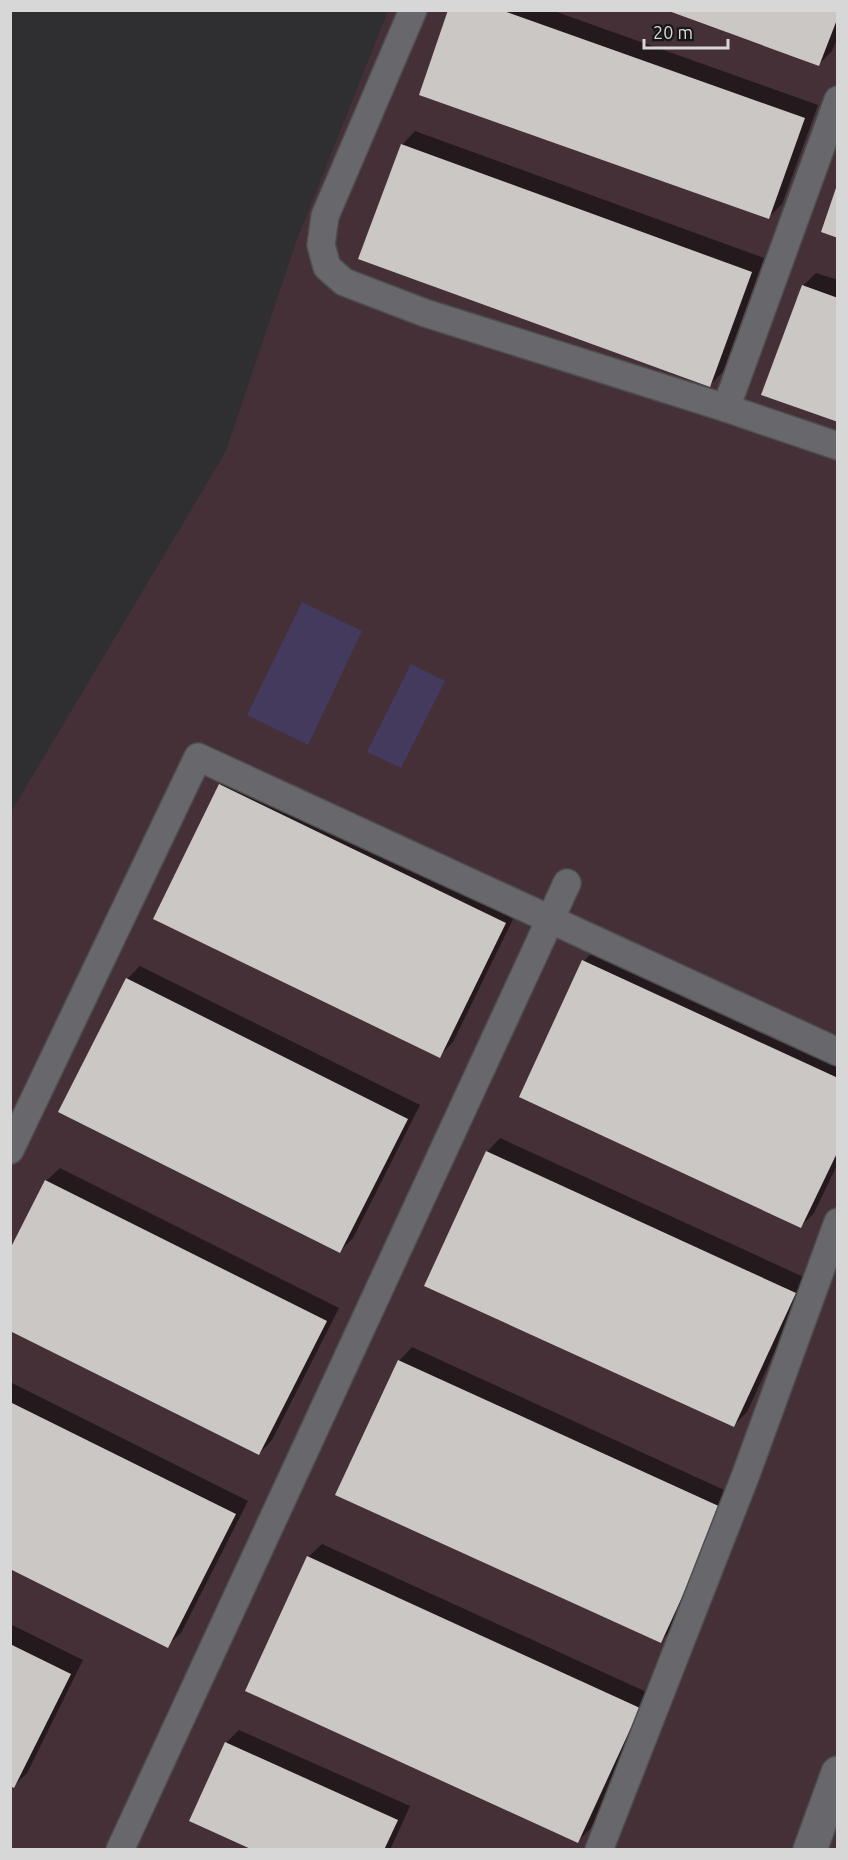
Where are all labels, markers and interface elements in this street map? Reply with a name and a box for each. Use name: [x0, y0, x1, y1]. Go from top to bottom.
scale bar: [644, 12, 728, 50]
text: 20 m: [653, 22, 693, 42]

